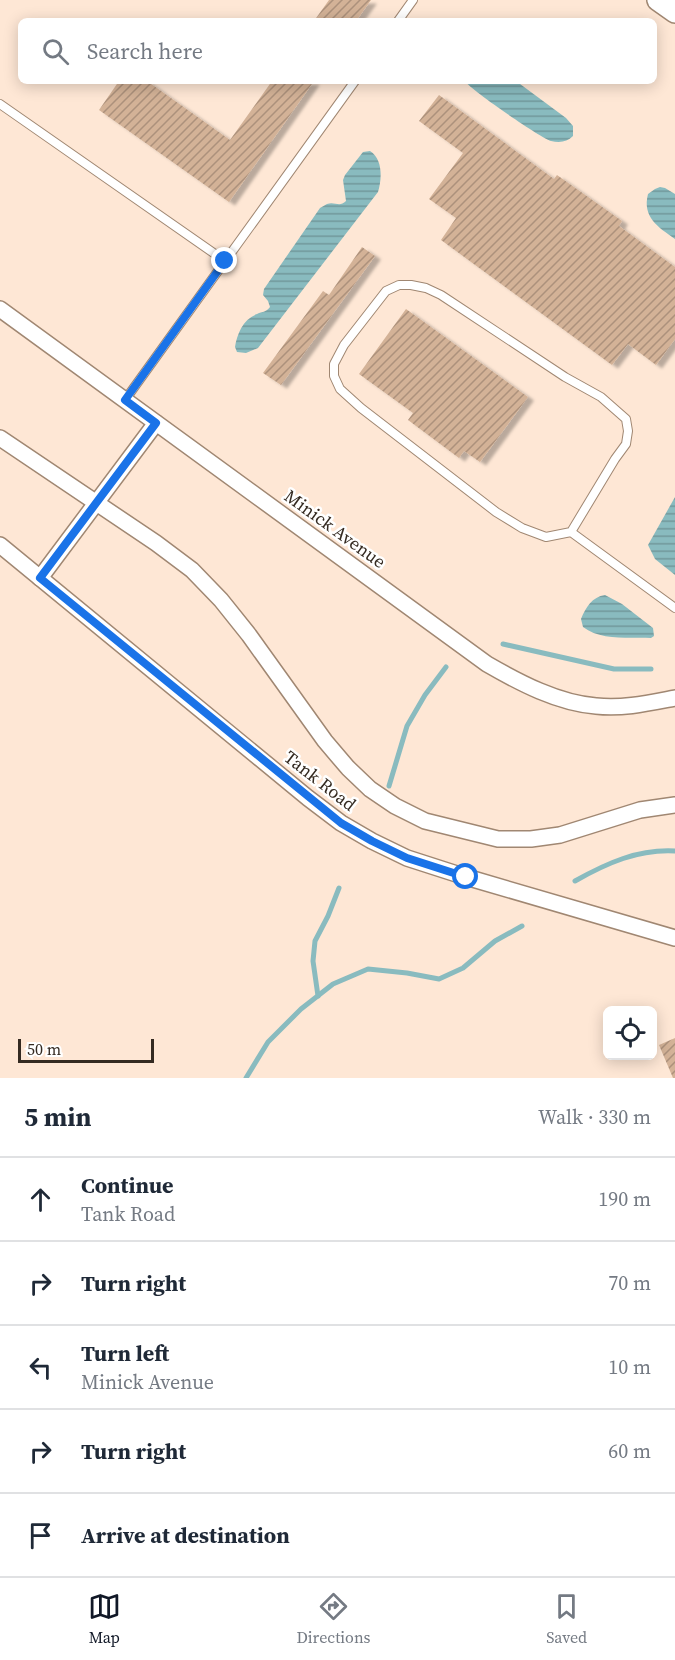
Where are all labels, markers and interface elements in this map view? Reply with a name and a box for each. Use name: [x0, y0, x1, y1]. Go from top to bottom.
search box: [18, 18, 657, 84]
icon: search: [39, 35, 72, 68]
text: Search here: [87, 36, 203, 66]
route end: [211, 247, 237, 273]
street label: Minick Avenue: [280, 483, 391, 574]
street label: Tank Road: [279, 745, 361, 817]
route start: [452, 863, 478, 889]
map controls: [603, 1006, 657, 1060]
button: locate: [603, 1006, 657, 1060]
scale bar: [18, 1036, 154, 1064]
text: 50 m: [27, 1038, 61, 1060]
text: 5 min: [24, 1099, 91, 1135]
text: Walk · 330 m: [538, 1103, 651, 1131]
text: Continue: [81, 1170, 174, 1200]
icon: ahead: [24, 1183, 57, 1216]
text: 190 m: [598, 1185, 651, 1213]
text: Tank Road: [81, 1200, 175, 1228]
icon: right: [24, 1267, 57, 1300]
text: Turn right: [81, 1268, 186, 1298]
text: 70 m: [608, 1269, 651, 1297]
text: Turn left: [81, 1338, 169, 1368]
icon: left: [24, 1351, 57, 1384]
text: 10 m: [608, 1353, 651, 1381]
text: Minick Avenue: [81, 1368, 214, 1396]
icon: right: [24, 1435, 57, 1468]
text: Turn right: [81, 1436, 186, 1466]
text: 60 m: [608, 1437, 651, 1465]
icon: arrive: [24, 1519, 57, 1552]
text: Arrive at destination: [81, 1520, 290, 1550]
tab: Map: [88, 1590, 121, 1648]
tab: Directions: [296, 1590, 371, 1648]
tab: Saved: [546, 1590, 587, 1648]

